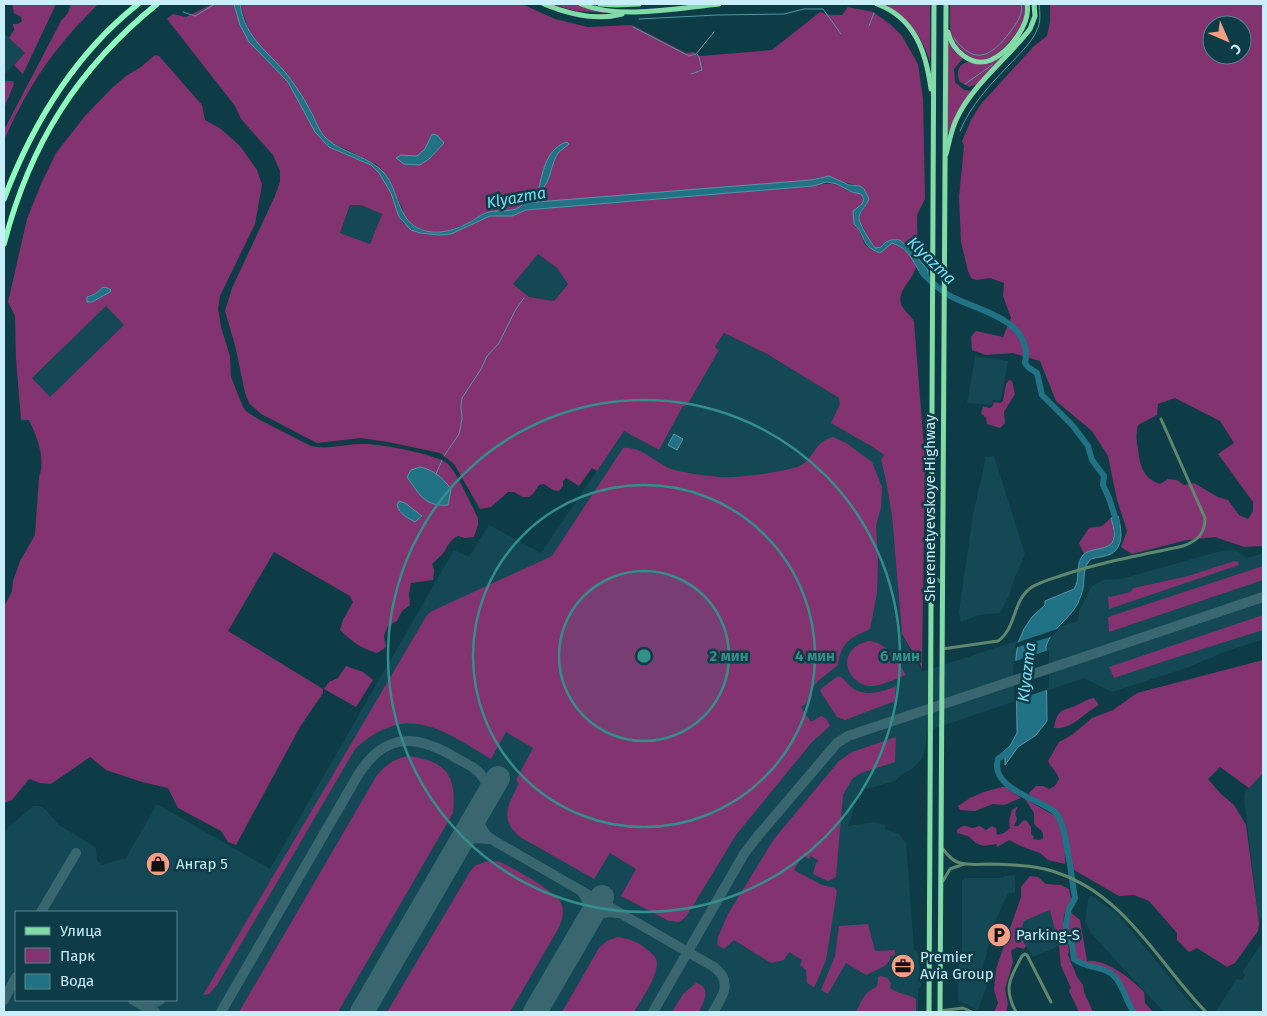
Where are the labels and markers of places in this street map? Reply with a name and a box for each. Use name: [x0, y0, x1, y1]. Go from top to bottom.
centre of rings: [635, 647, 653, 665]
shop icon: Ангар 5: [145, 851, 171, 877]
place label: Ангар 5: [176, 855, 228, 873]
parking icon: Parking-S: [986, 922, 1012, 948]
place label: Parking-S: [1016, 926, 1080, 944]
place label: Premier Avia Group: [920, 948, 994, 983]
office icon: Premier Avia Group: [890, 953, 916, 979]

